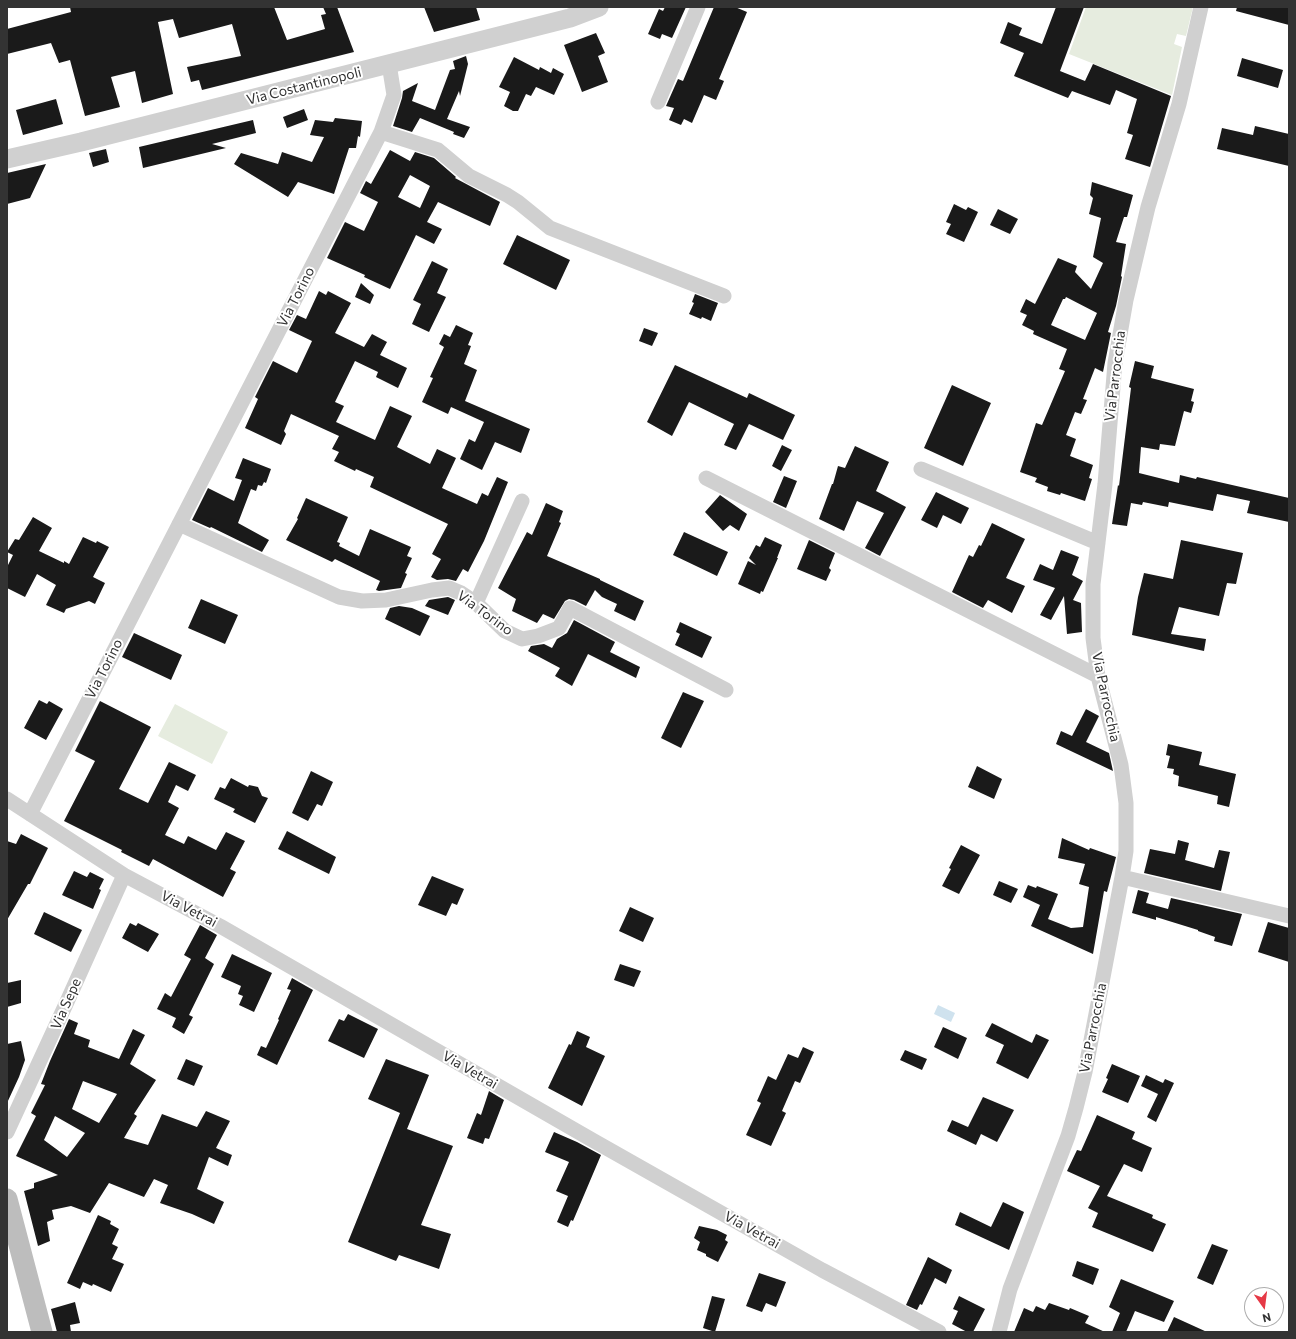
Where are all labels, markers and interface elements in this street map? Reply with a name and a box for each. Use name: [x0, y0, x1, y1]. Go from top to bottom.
street label: Via Costantinopoli: [245, 64, 363, 108]
street label: Via Torino: [274, 264, 318, 330]
street label: Via Parrocchia: [1101, 330, 1129, 422]
street label: Via Torino: [454, 587, 516, 639]
street label: Via Torino: [82, 636, 126, 702]
street label: Via Parrocchia: [1088, 651, 1124, 743]
street label: Via Vetrai: [158, 887, 220, 931]
street label: Via Sepe: [47, 976, 85, 1032]
street label: Via Parrocchia: [1076, 982, 1110, 1074]
street label: Via Vetrai: [439, 1047, 501, 1093]
street label: Via Vetrai: [721, 1208, 783, 1252]
north arrow: [1244, 1287, 1284, 1327]
text: N: [1261, 1311, 1272, 1325]

